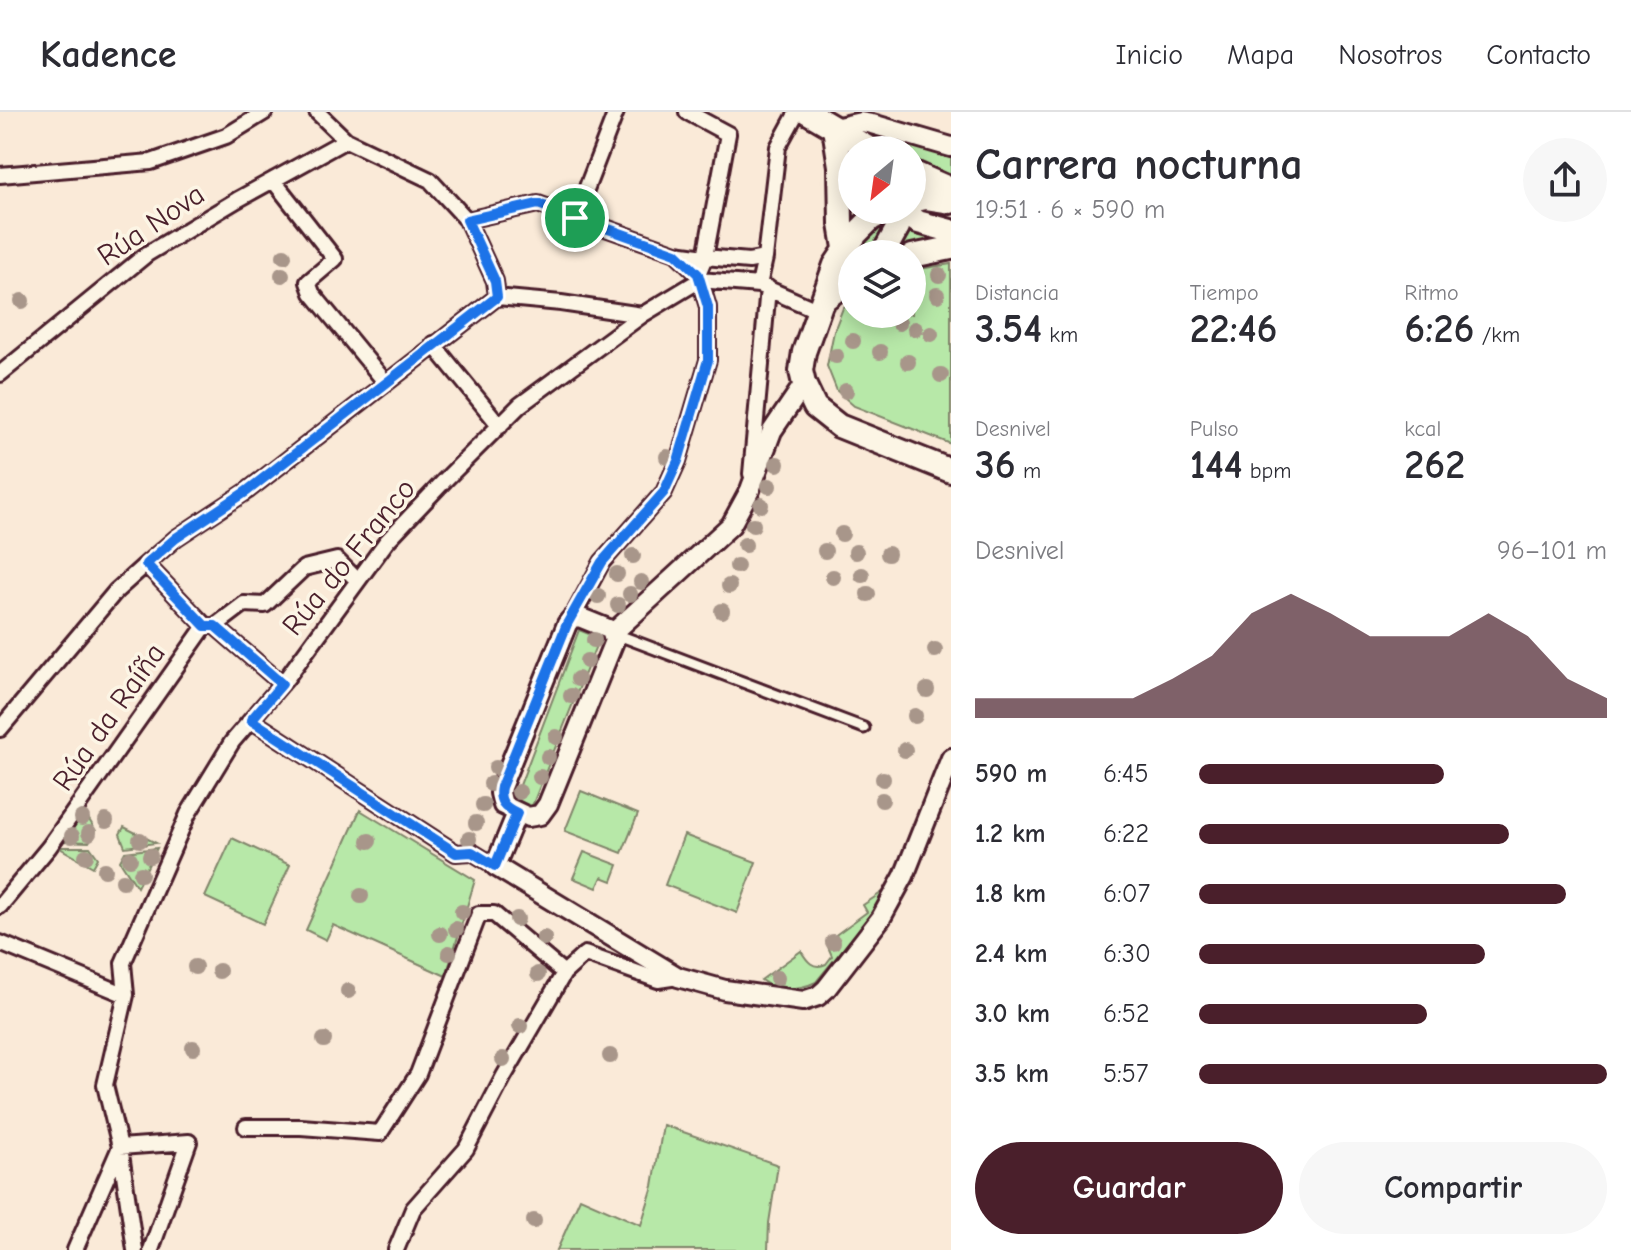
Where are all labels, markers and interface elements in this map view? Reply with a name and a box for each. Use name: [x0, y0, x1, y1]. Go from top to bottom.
text: Kadence: [40, 33, 176, 77]
text: Inicio: [1116, 39, 1183, 71]
text: Mapa: [1227, 39, 1294, 71]
text: Nosotros: [1338, 39, 1442, 71]
text: Contacto: [1486, 39, 1591, 71]
north arrow: [838, 136, 926, 224]
map controls: [838, 136, 926, 328]
button: share: [1523, 138, 1607, 222]
text: Carrera nocturna: [975, 139, 1303, 190]
street label: Rúa Nova: [91, 177, 211, 273]
pin: [541, 184, 609, 252]
text: 19:51 · 6 × 590 m: [975, 195, 1165, 225]
icon: arrive: [553, 196, 597, 240]
button: layers: [838, 240, 926, 328]
text: Distancia: [975, 280, 1059, 306]
text: Tiempo: [1190, 280, 1259, 306]
text: Ritmo: [1404, 280, 1459, 306]
text: 3.54: [975, 306, 1042, 352]
text: 22:46: [1190, 306, 1277, 352]
text: 6:26: [1404, 306, 1474, 352]
text: km: [1042, 322, 1078, 348]
text: /km: [1474, 322, 1520, 348]
text: Desnivel: [975, 416, 1051, 442]
text: Pulso: [1190, 416, 1239, 442]
text: kcal: [1404, 416, 1441, 442]
text: 36: [975, 442, 1016, 488]
text: 144: [1190, 442, 1243, 488]
text: 262: [1404, 442, 1465, 488]
text: m: [1016, 458, 1041, 484]
text: bpm: [1243, 458, 1292, 484]
street label: Rúa do Franco: [275, 472, 423, 642]
text: Desnivel: [975, 536, 1065, 566]
text: 96–101 m: [1497, 536, 1607, 566]
street label: Rúa da Raíña: [45, 637, 173, 797]
text: 590 m: [975, 759, 1047, 789]
text: 6:45: [1103, 759, 1148, 789]
text: 1.2 km: [975, 819, 1046, 849]
text: 6:22: [1103, 819, 1149, 849]
text: 1.8 km: [975, 879, 1046, 909]
text: 6:07: [1103, 879, 1150, 909]
text: 2.4 km: [975, 939, 1047, 969]
text: 6:30: [1103, 939, 1151, 969]
text: 3.0 km: [975, 999, 1050, 1029]
text: 6:52: [1103, 999, 1150, 1029]
text: 3.5 km: [975, 1059, 1049, 1089]
text: 5:57: [1103, 1059, 1148, 1089]
button: Guardar: [975, 1142, 1283, 1234]
button: Compartir: [1299, 1142, 1607, 1234]

